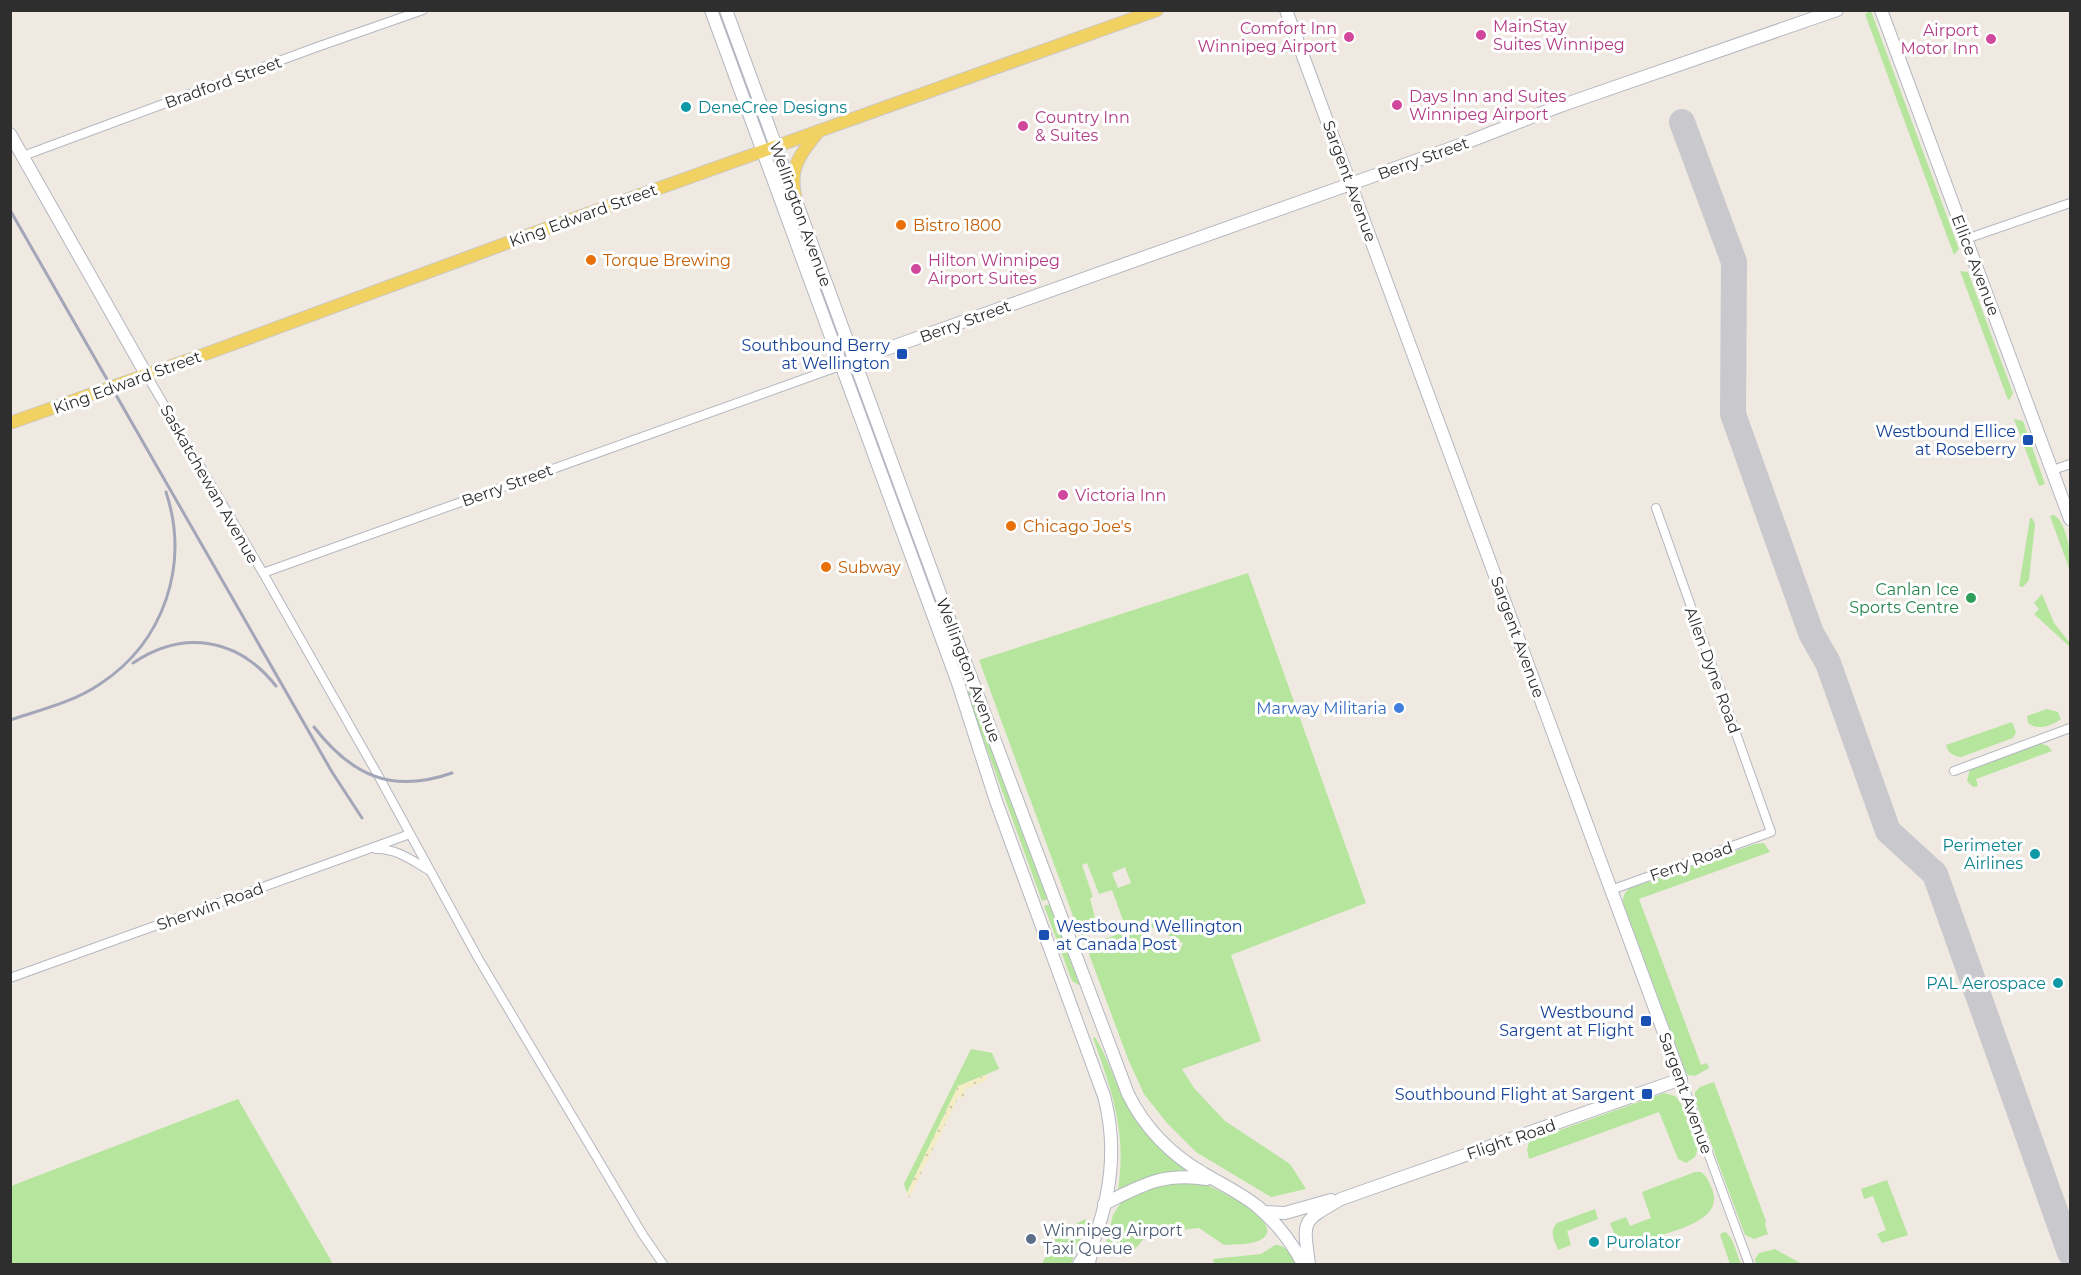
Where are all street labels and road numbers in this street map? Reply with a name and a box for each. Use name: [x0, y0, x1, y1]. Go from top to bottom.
street label: Bradford Street: [162, 52, 285, 112]
street label: Sargent Avenue: [1319, 118, 1380, 245]
street label: Berry Street: [1375, 133, 1472, 184]
street label: Wellington Avenue: [765, 139, 836, 289]
street label: King Edward Street: [507, 180, 660, 251]
street label: Ellice Avenue: [1948, 212, 2004, 318]
street label: Berry Street: [917, 296, 1014, 347]
street label: King Edward Street: [51, 347, 204, 418]
street label: Saskatchewan Avenue: [156, 402, 263, 567]
street label: Berry Street: [459, 460, 556, 511]
street label: Sargent Avenue: [1487, 574, 1548, 701]
street label: Wellington Avenue: [932, 595, 1005, 745]
street label: Allen Dyne Road: [1681, 604, 1744, 736]
street label: Ferry Road: [1647, 838, 1735, 885]
street label: Sherwin Road: [154, 878, 266, 935]
street label: Sargent Avenue: [1655, 1030, 1716, 1157]
street label: Flight Road: [1464, 1115, 1558, 1164]

